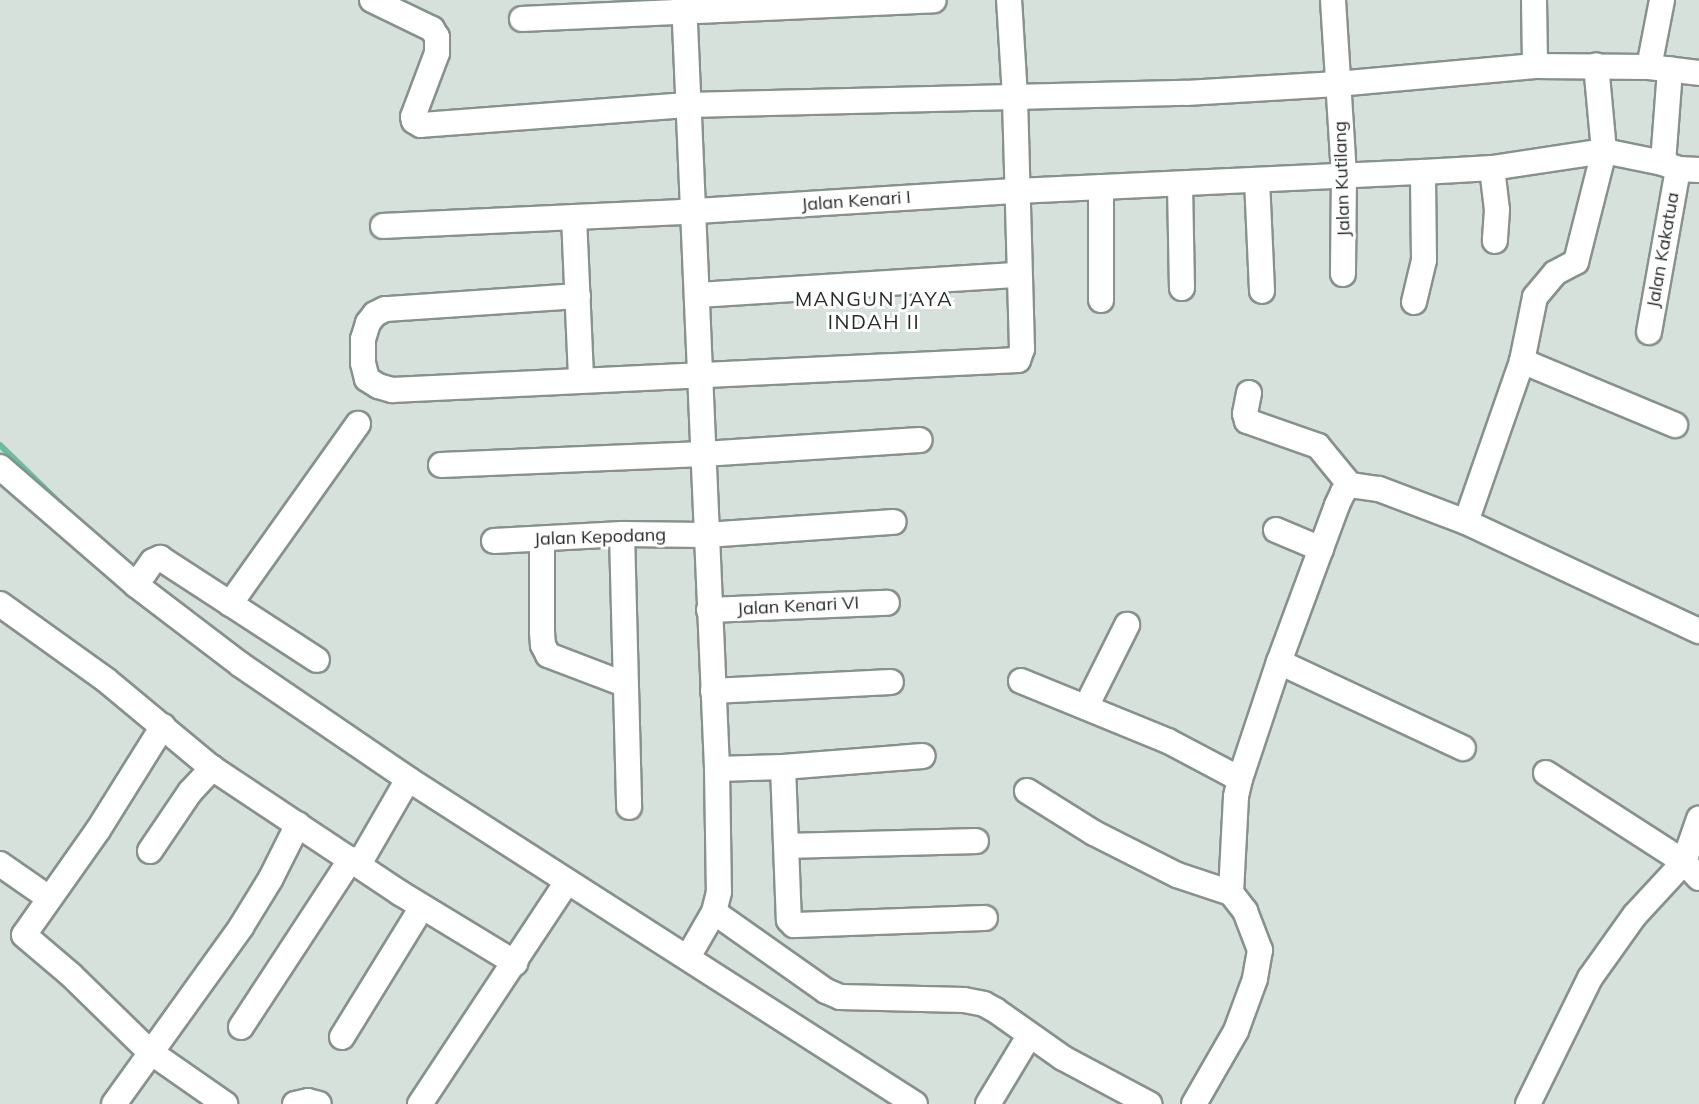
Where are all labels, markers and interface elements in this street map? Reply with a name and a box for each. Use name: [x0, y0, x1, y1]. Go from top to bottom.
street label: Jalan Kutilang: [1329, 121, 1355, 237]
street label: Jalan Kenari I: [801, 186, 911, 216]
street label: Jalan Kakatua: [1642, 191, 1684, 309]
district label: MANGUN JAYA INDAH II: [795, 286, 953, 333]
street label: Jalan Kepodang: [534, 524, 666, 550]
street label: Jalan Kenari VI: [736, 592, 860, 620]

